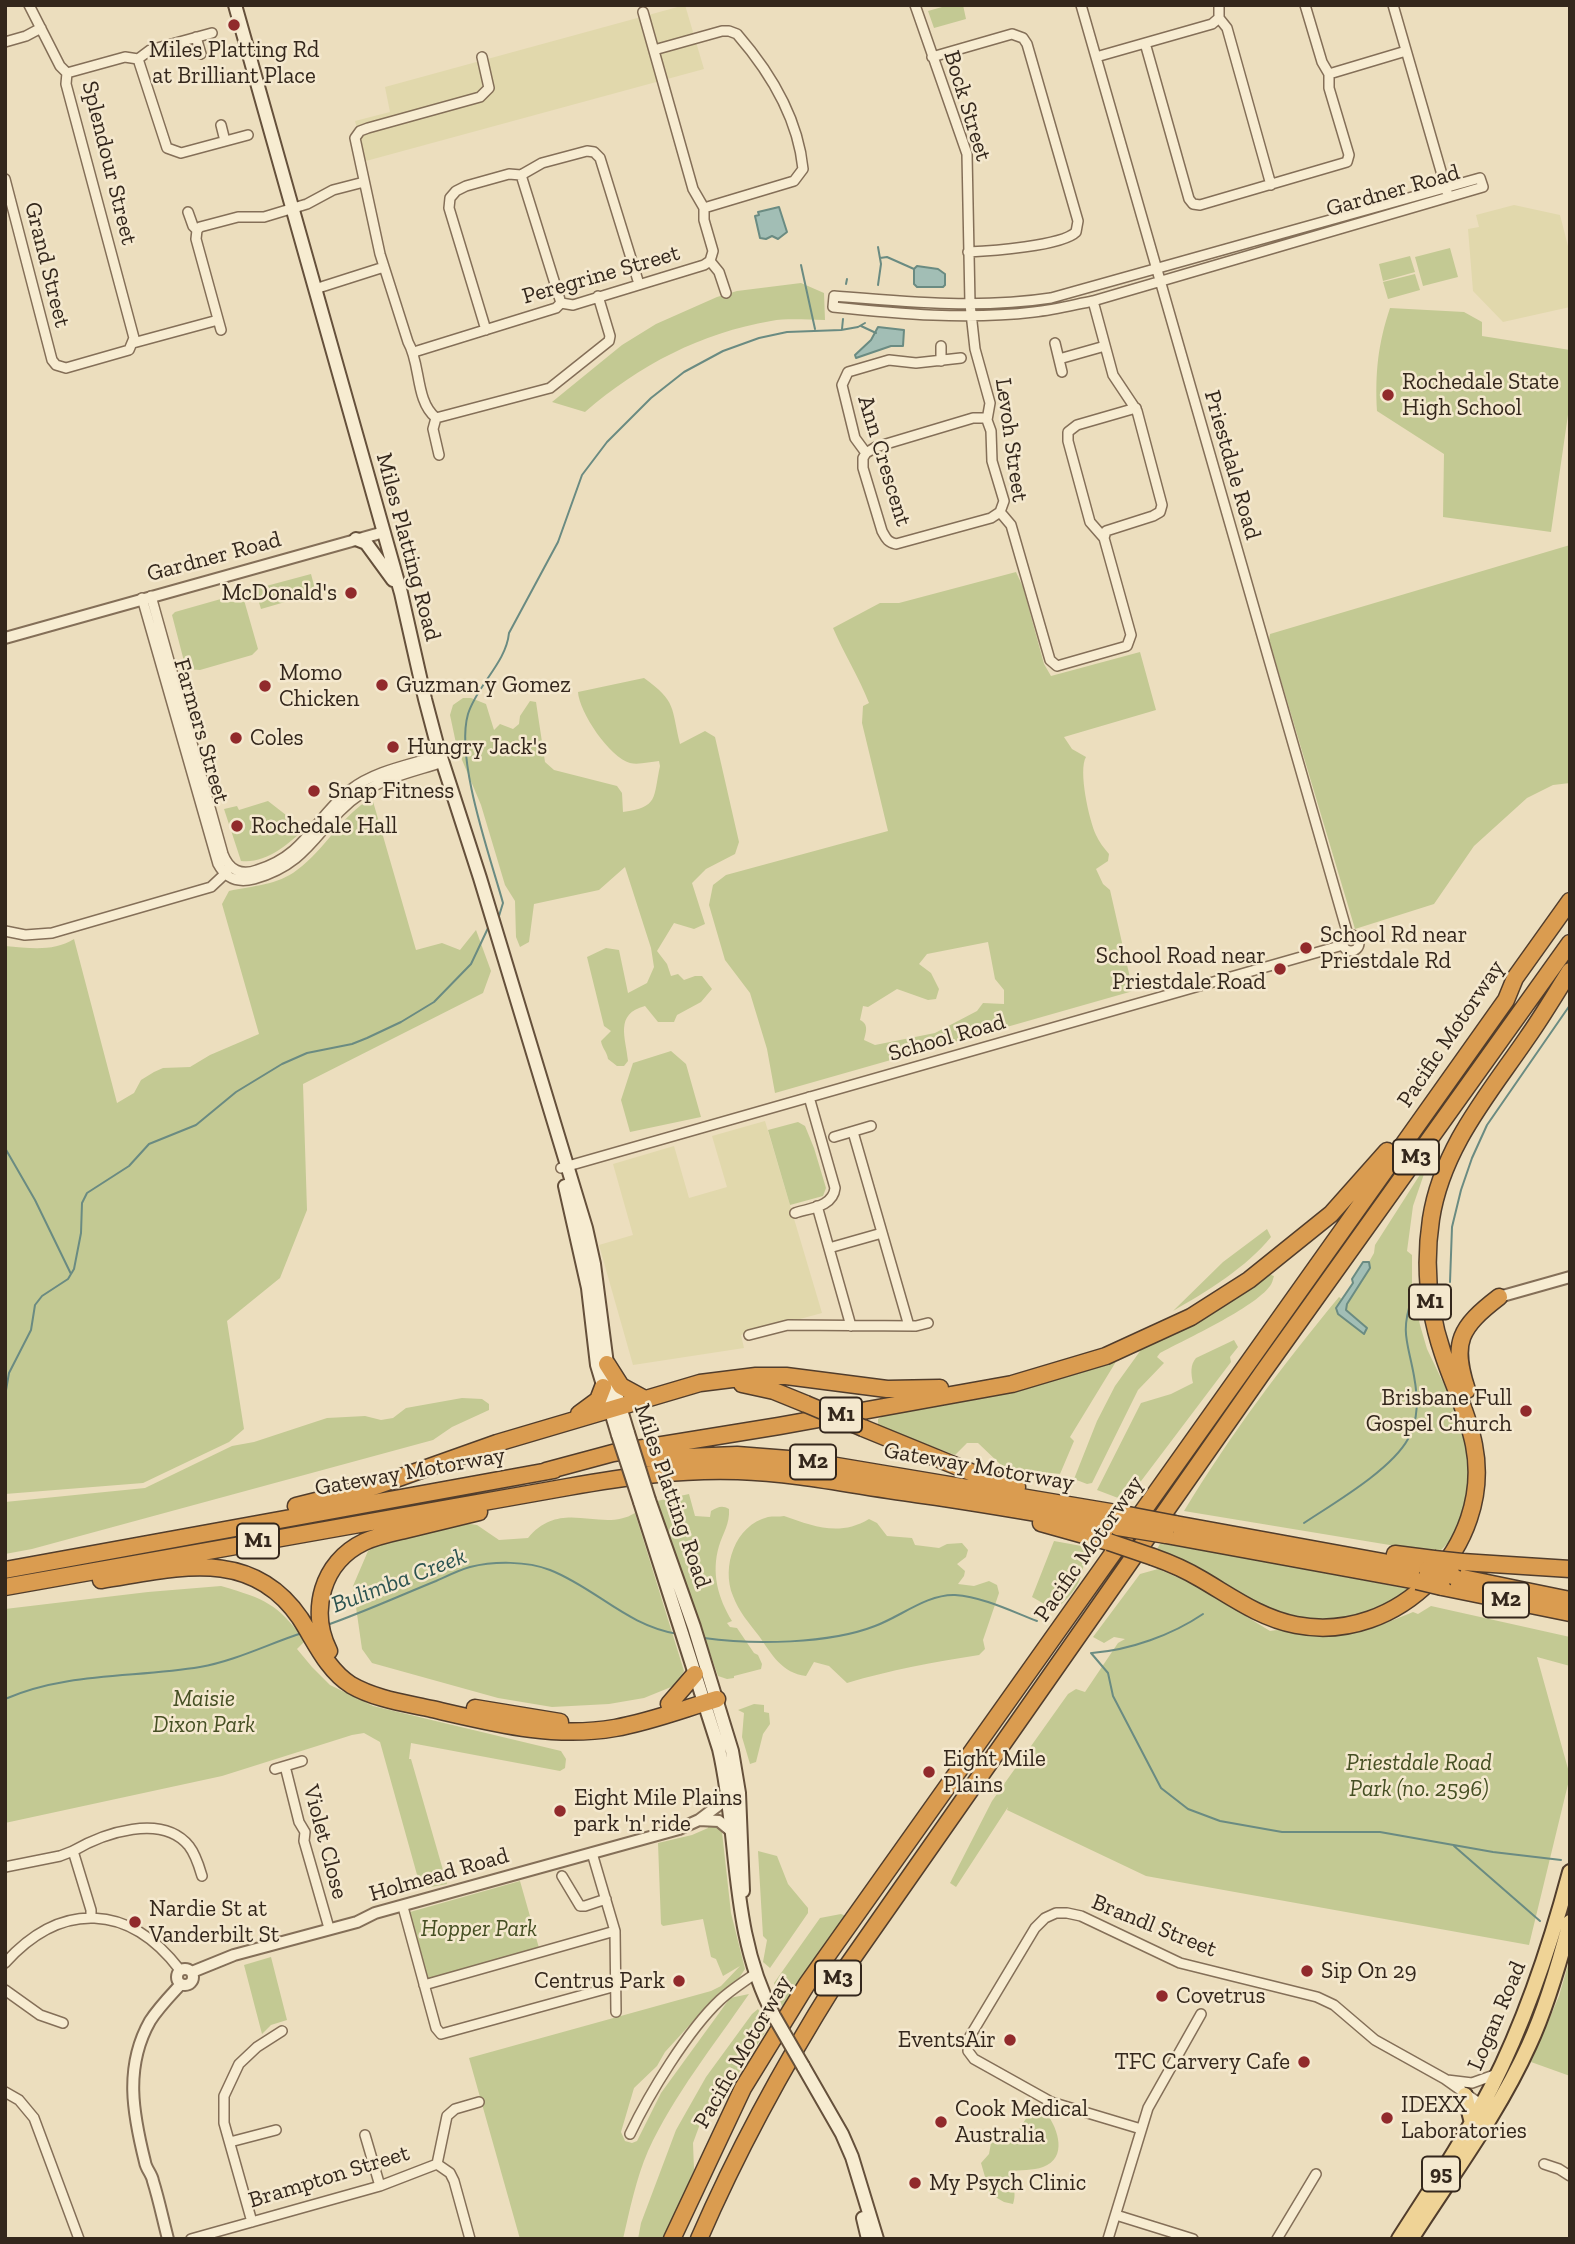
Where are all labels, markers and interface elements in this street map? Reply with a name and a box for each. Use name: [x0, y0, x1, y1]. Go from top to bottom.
marker: Miles Platting Rd at Brilliant Place: [226, 17, 242, 33]
place label: Miles Platting Rd at Brilliant Place: [149, 36, 319, 90]
street label: Bock Street: [937, 47, 997, 165]
street label: Splendour Street: [75, 78, 143, 248]
street label: Gardner Road: [1323, 159, 1463, 223]
street label: Grand Street: [18, 199, 76, 331]
street label: Peregrine Street: [519, 239, 683, 311]
place label: Rochedale State High School: [1402, 368, 1559, 422]
street label: Levoh Street: [989, 376, 1033, 504]
street label: Priestdale Road: [1198, 387, 1266, 543]
marker: Rochedale State High School: [1380, 387, 1396, 403]
street label: Ann Crescent: [851, 392, 917, 530]
street label: Miles Platting Road: [370, 450, 446, 644]
street label: Gardner Road: [144, 526, 284, 588]
place label: McDonald's: [222, 579, 337, 607]
marker: McDonald's: [343, 585, 359, 601]
street label: Farmers Street: [167, 655, 235, 807]
place label: Momo Chicken: [279, 659, 359, 713]
place label: Guzman y Gomez: [396, 671, 571, 699]
marker: Guzman y Gomez: [374, 677, 390, 693]
marker: Momo Chicken: [257, 678, 273, 694]
place label: Coles: [250, 724, 304, 752]
marker: Coles: [228, 730, 244, 746]
place label: Hungry Jack's: [407, 733, 547, 761]
marker: Hungry Jack's: [385, 739, 401, 755]
place label: Snap Fitness: [328, 777, 454, 805]
marker: Snap Fitness: [306, 783, 322, 799]
place label: Rochedale Hall: [251, 812, 397, 840]
marker: Rochedale Hall: [229, 818, 245, 834]
place label: School Rd near Priestdale Rd: [1320, 921, 1467, 975]
marker: School Rd near Priestdale Rd: [1298, 940, 1314, 956]
place label: School Road near Priestdale Road: [1096, 942, 1266, 996]
street label: Pacific Motorway: [1392, 955, 1510, 1113]
marker: School Road near Priestdale Road: [1272, 961, 1288, 977]
street label: School Road: [885, 1008, 1009, 1068]
road number: M3: [1393, 1140, 1439, 1174]
road number: M1: [1409, 1284, 1451, 1320]
place label: Brisbane Full Gospel Church: [1366, 1384, 1512, 1438]
road number: M1: [820, 1398, 862, 1432]
street label: Miles Platting Road: [627, 1400, 717, 1592]
marker: Brisbane Full Gospel Church: [1518, 1403, 1534, 1419]
street label: Gateway Motorway: [882, 1437, 1076, 1497]
street label: Gateway Motorway: [313, 1442, 507, 1502]
road number: M2: [790, 1444, 836, 1480]
street label: Pacific Motorway: [1028, 1471, 1150, 1627]
road number: M1: [237, 1524, 279, 1558]
water label: Bulimba Creek: [328, 1542, 470, 1620]
road number: M2: [1483, 1582, 1529, 1618]
park label: Maisie Dixon Park: [153, 1685, 255, 1739]
place label: Eight Mile Plains: [943, 1745, 1046, 1799]
park label: Priestdale Road Park (no. 2596): [1346, 1749, 1492, 1803]
marker: Eight Mile Plains: [921, 1764, 937, 1780]
street label: Violet Close: [297, 1782, 353, 1902]
place label: Eight Mile Plains park 'n' ride: [574, 1784, 742, 1838]
marker: Eight Mile Plains park 'n' ride: [552, 1803, 568, 1819]
street label: Holmead Road: [366, 1842, 512, 1908]
street label: Brandl Street: [1087, 1888, 1221, 1964]
place label: Nardie St at Vanderbilt St: [149, 1895, 279, 1949]
marker: Nardie St at Vanderbilt St: [127, 1914, 143, 1930]
park label: Hopper Park: [421, 1915, 537, 1943]
place label: Sip On 29: [1321, 1957, 1417, 1985]
street label: Logan Road: [1462, 1957, 1532, 2075]
road number: M3: [815, 1960, 861, 1996]
marker: Sip On 29: [1299, 1963, 1315, 1979]
place label: Centrus Park: [534, 1967, 665, 1995]
street label: Pacific Motorway: [688, 1971, 798, 2133]
marker: Centrus Park: [671, 1973, 687, 1989]
place label: Covetrus: [1176, 1982, 1266, 2010]
marker: Covetrus: [1154, 1988, 1170, 2004]
place label: EventsAir: [898, 2026, 996, 2054]
marker: EventsAir: [1002, 2032, 1018, 2048]
place label: TFC Carvery Cafe: [1114, 2048, 1290, 2076]
marker: TFC Carvery Cafe: [1296, 2054, 1312, 2070]
place label: IDEXX Laboratories: [1401, 2091, 1527, 2145]
place label: Cook Medical Australia: [955, 2095, 1088, 2149]
marker: IDEXX Laboratories: [1379, 2110, 1395, 2126]
marker: Cook Medical Australia: [933, 2114, 949, 2130]
street label: Brampton Street: [245, 2139, 413, 2215]
road number: 95: [1422, 2156, 1460, 2192]
place label: My Psych Clinic: [929, 2169, 1086, 2197]
marker: My Psych Clinic: [907, 2175, 923, 2191]

